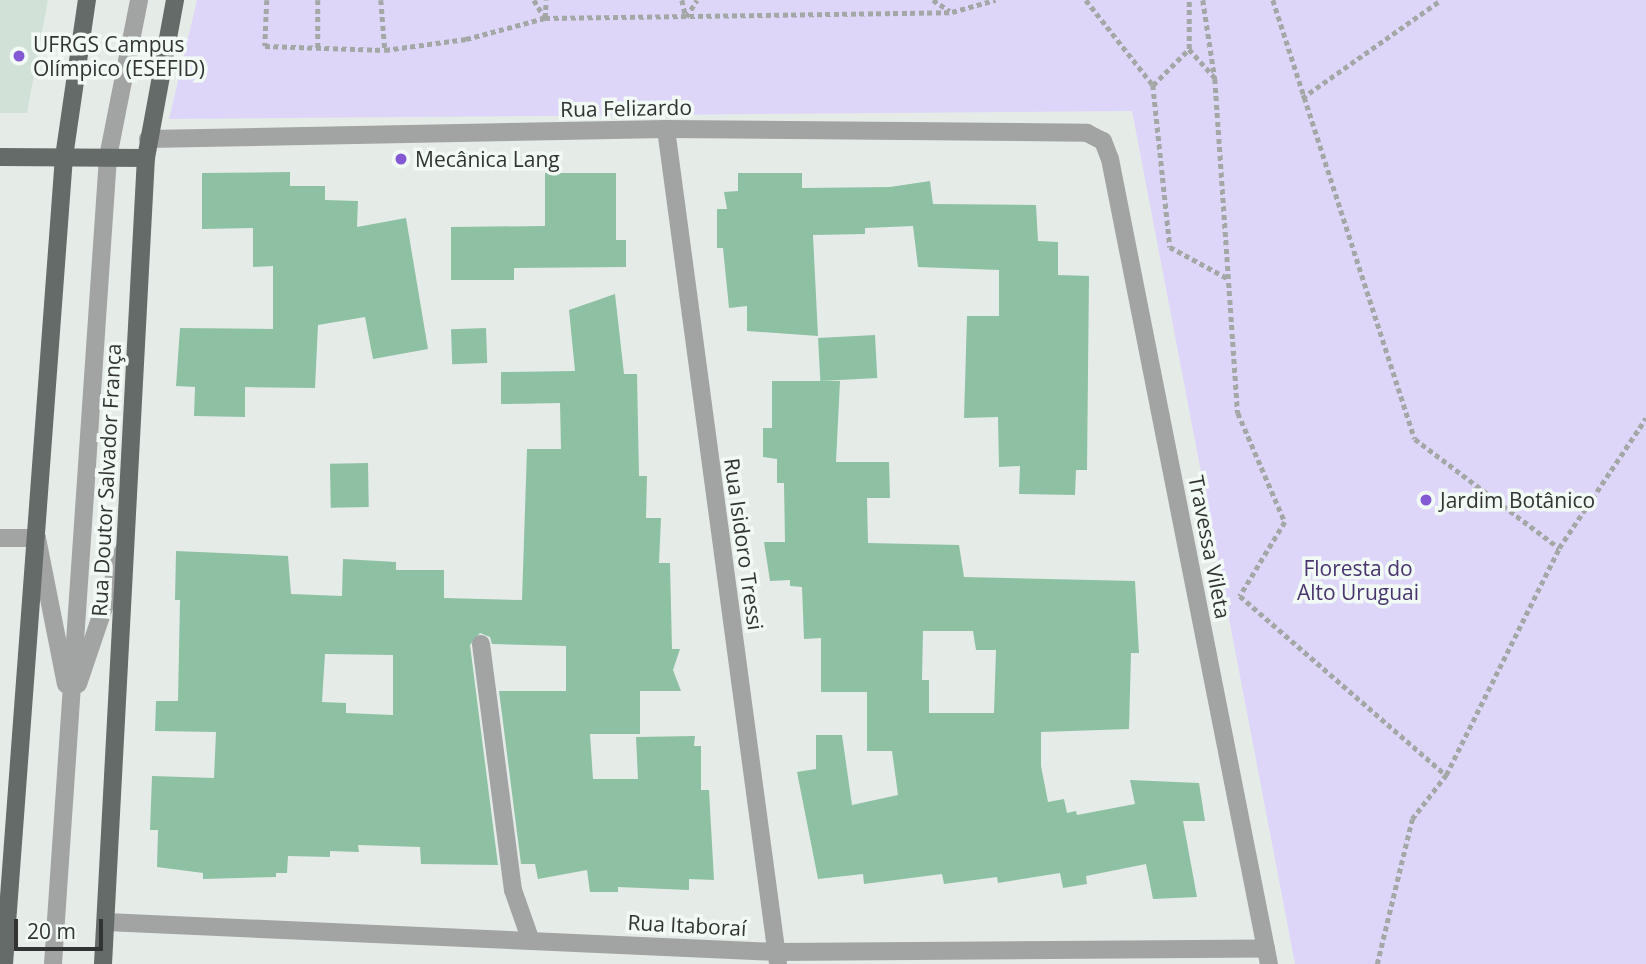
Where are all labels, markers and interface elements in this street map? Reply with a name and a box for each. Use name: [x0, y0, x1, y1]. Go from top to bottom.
place label: UFRGS Campus Olímpico (ESEFID): [33, 31, 205, 81]
marker: UFRGS Campus Olímpico (ESEFID): [11, 48, 27, 64]
street label: Rua Felizardo: [560, 94, 692, 122]
place label: Mecânica Lang: [415, 146, 560, 172]
marker: Mecânica Lang: [393, 151, 409, 167]
street label: Rua Doutor Salvador França: [86, 343, 126, 617]
street label: Rua Isidoro Tressi: [719, 456, 769, 632]
street label: Travessa Vileta: [1184, 473, 1236, 621]
place label: Jardim Botânico: [1440, 487, 1595, 513]
marker: Jardim Botânico: [1418, 492, 1434, 508]
park label: Floresta do Alto Uruguai: [1297, 555, 1419, 605]
scale bar: [18, 904, 107, 948]
street label: Rua Itaboraí: [627, 909, 747, 941]
text: 20 m: [27, 917, 76, 945]

